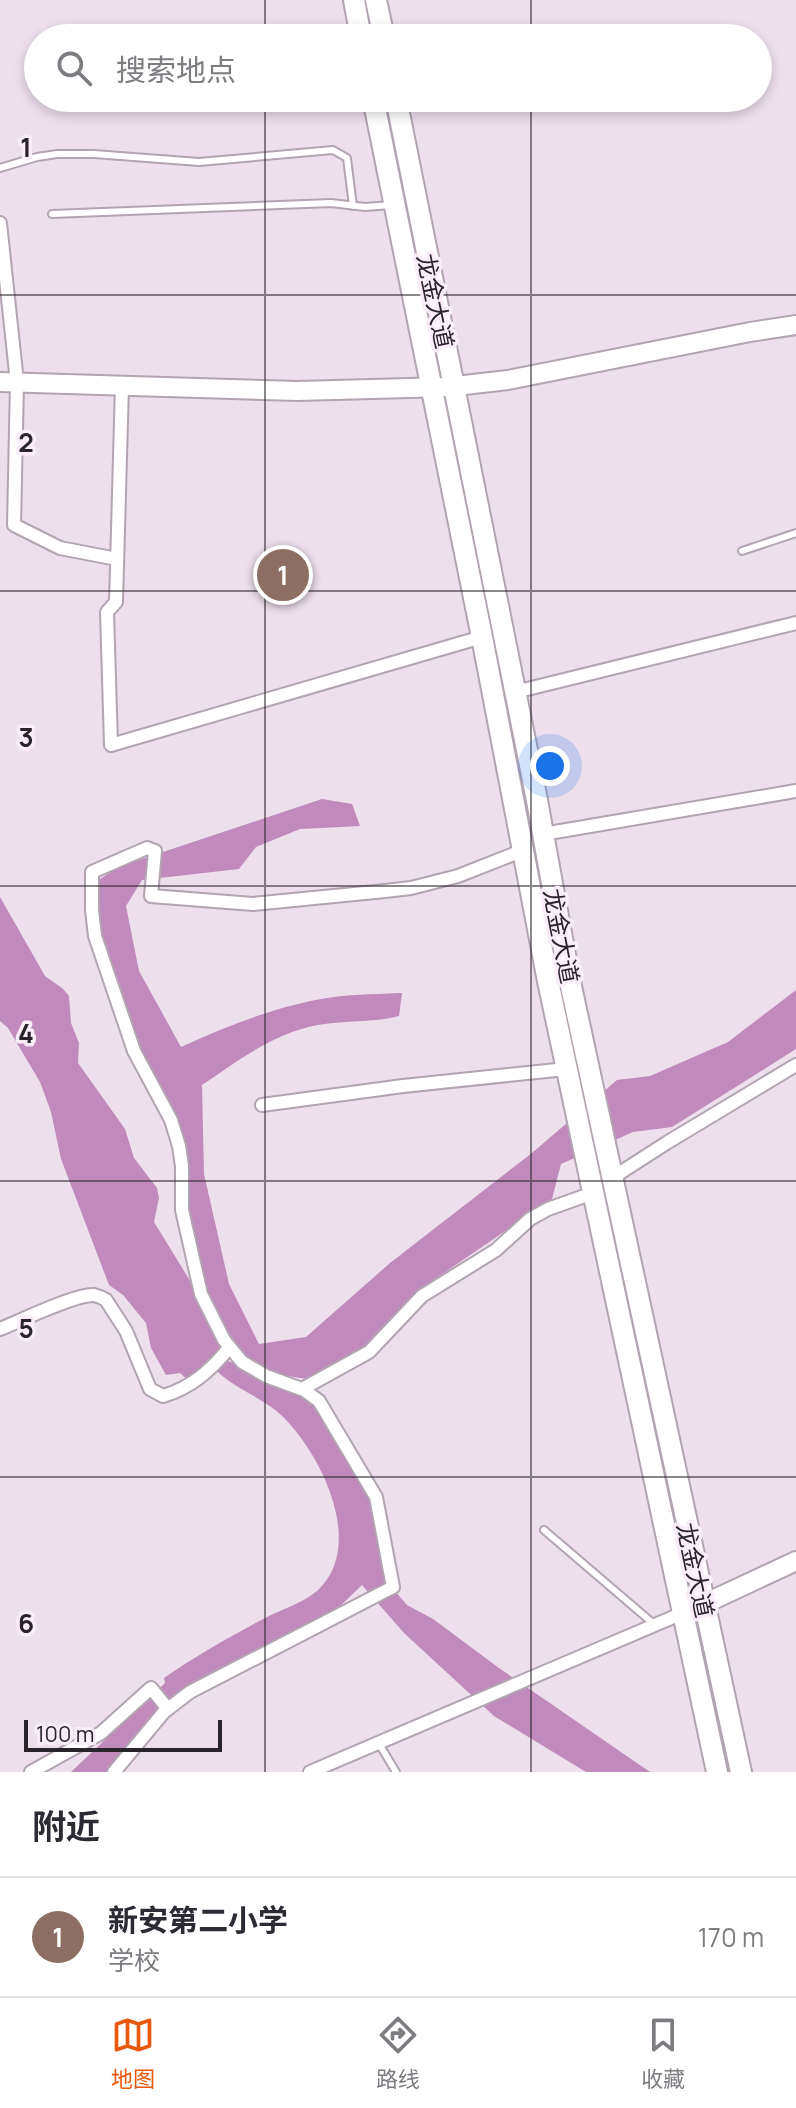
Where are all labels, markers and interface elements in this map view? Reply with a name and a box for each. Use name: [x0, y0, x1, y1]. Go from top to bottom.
search box: [24, 24, 772, 112]
icon: search: [52, 46, 96, 90]
text: 搜索地点: [116, 49, 236, 90]
text: 1: [20, 129, 32, 165]
street label: 龙金大道: [410, 251, 462, 351]
text: 2: [18, 424, 34, 460]
pin: 1: [257, 545, 309, 605]
text: 3: [18, 719, 34, 755]
your location: [530, 746, 570, 786]
street label: 龙金大道: [537, 886, 587, 986]
text: 4: [18, 1015, 34, 1051]
text: 5: [18, 1310, 34, 1346]
street label: 龙金大道: [670, 1520, 722, 1620]
text: 6: [18, 1605, 34, 1641]
scale bar: [24, 1716, 222, 1752]
text: 100 m: [36, 1719, 94, 1749]
text: 附近: [32, 1803, 100, 1849]
text: 新安第二小学: [108, 1899, 288, 1940]
text: 1: [52, 1919, 64, 1955]
text: 170 m: [698, 1919, 764, 1955]
text: 学校: [108, 1942, 160, 1978]
tab: 地图: [111, 2013, 155, 2094]
tab: 路线: [376, 2013, 420, 2094]
tab: 收藏: [641, 2013, 685, 2094]

